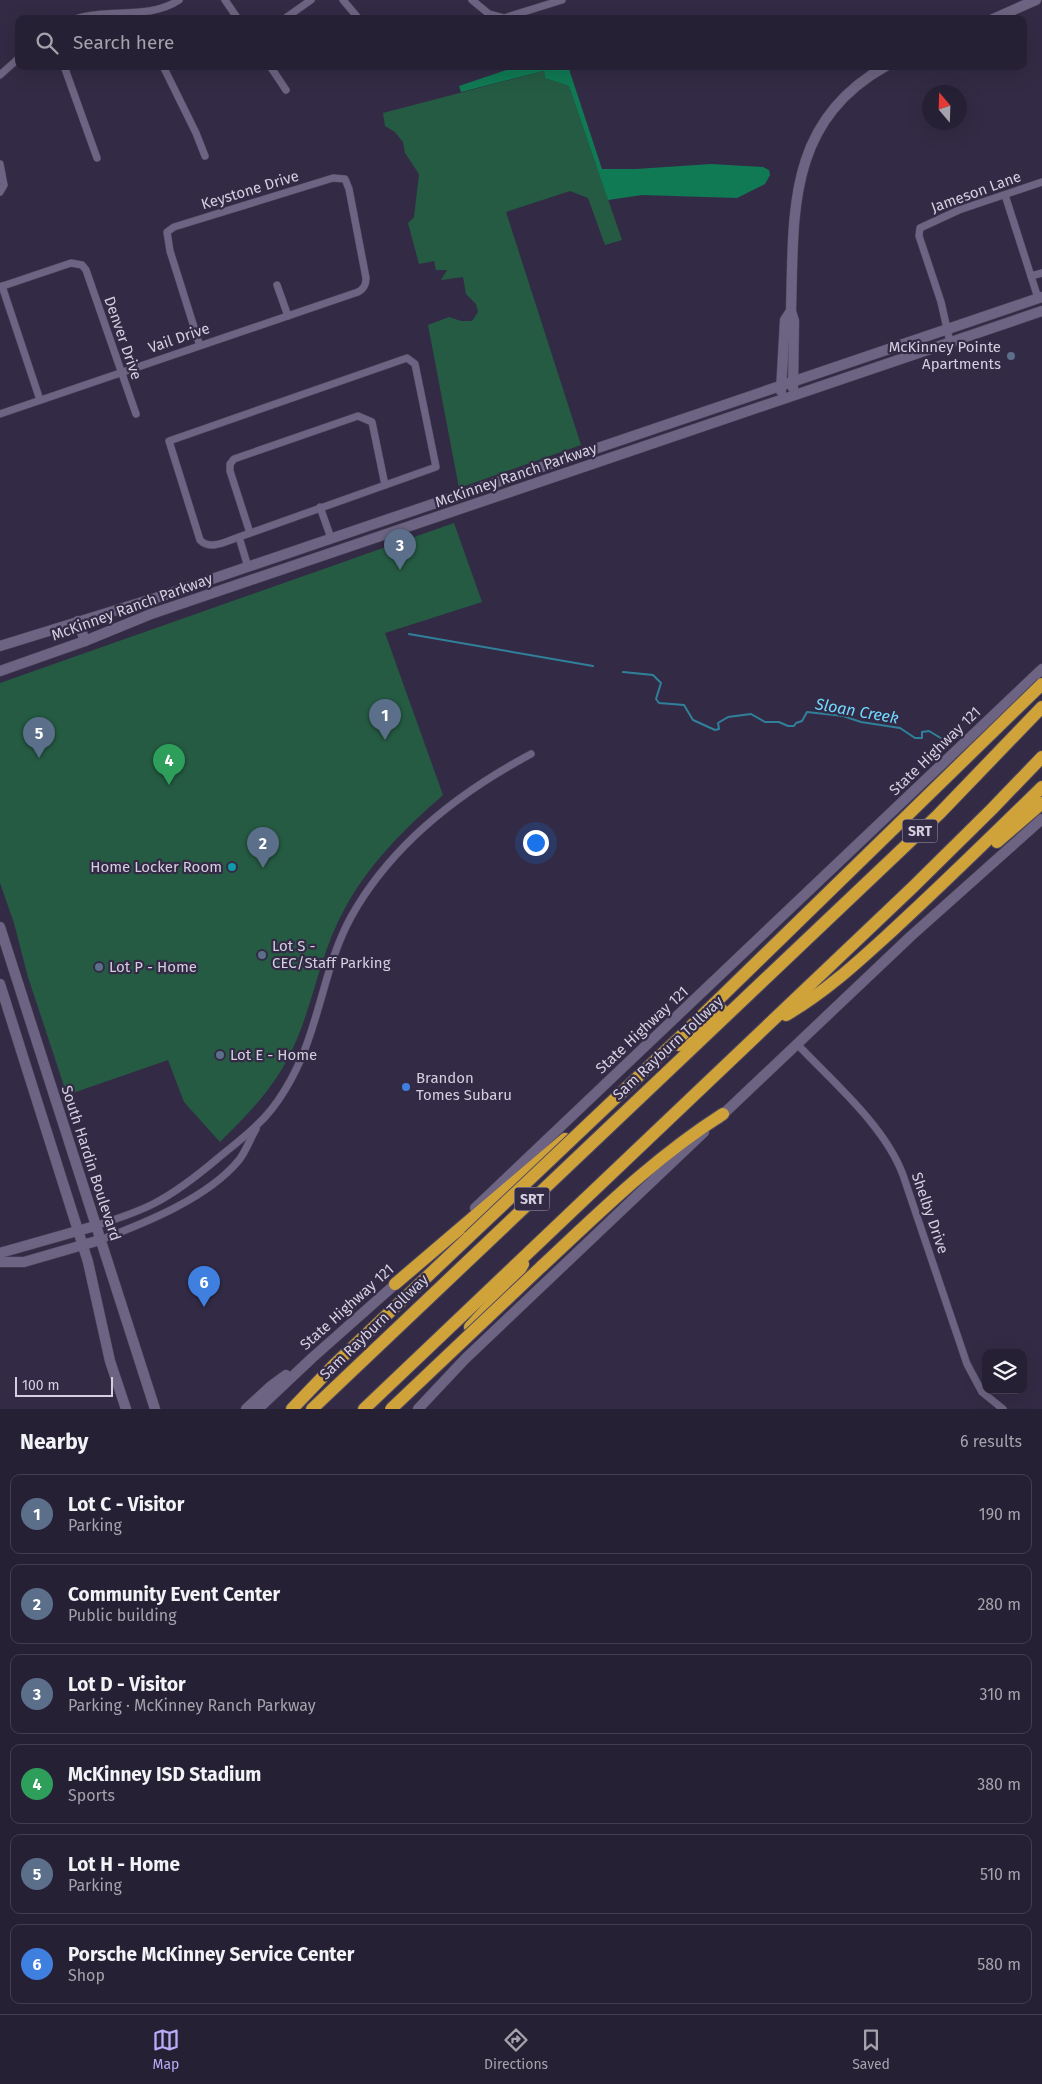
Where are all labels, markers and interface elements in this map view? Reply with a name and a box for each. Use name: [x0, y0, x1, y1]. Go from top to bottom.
search box: [15, 15, 1027, 70]
icon: search: [33, 29, 61, 57]
text: Search here: [73, 31, 174, 54]
north arrow: [922, 85, 967, 130]
street label: Keystone Drive: [199, 167, 301, 213]
street label: Jameson Lane: [928, 167, 1024, 217]
street label: Denver Drive: [100, 294, 146, 382]
street label: Vail Drive: [146, 319, 212, 357]
place label: McKinney Pointe Apartments: [889, 338, 1001, 373]
marker: McKinney Pointe Apartments: [1005, 350, 1017, 362]
street label: McKinney Ranch Parkway: [433, 439, 600, 511]
pin: 3: [384, 529, 416, 570]
street label: McKinney Ranch Parkway: [49, 569, 216, 645]
water label: Sloan Creek: [813, 694, 900, 728]
pin: 1: [369, 699, 401, 740]
street label: State Highway 121: [886, 703, 984, 799]
pin: 5: [23, 717, 55, 758]
pin: 4: [153, 744, 185, 785]
road number: SRT: [902, 819, 938, 842]
pin: 2: [247, 827, 279, 868]
your location: [523, 830, 549, 856]
place label: Home Locker Room: [90, 858, 222, 876]
marker: Home Locker Room: [226, 861, 238, 873]
place label: Lot S - CEC/Staff Parking: [272, 937, 391, 972]
marker: Lot S - CEC/Staff Parking: [256, 949, 268, 961]
place label: Lot P - Home: [109, 958, 197, 976]
marker: Lot P - Home: [93, 961, 105, 973]
street label: State Highway 121: [592, 983, 692, 1077]
street label: Sam Rayburn Tollway: [609, 992, 727, 1104]
place label: Lot E - Home: [230, 1046, 317, 1064]
marker: Lot E - Home: [214, 1049, 226, 1061]
place label: Brandon Tomes Subaru: [416, 1069, 512, 1104]
marker: Brandon Tomes Subaru: [400, 1081, 412, 1093]
street label: South Hardin Boulevard: [57, 1083, 125, 1243]
street label: Shelby Drive: [908, 1170, 952, 1256]
road number: SRT: [514, 1188, 550, 1210]
street label: State Highway 121: [296, 1260, 398, 1354]
pin: 6: [188, 1266, 220, 1307]
street label: Sam Rayburn Tollway: [316, 1270, 432, 1383]
map controls: [982, 1349, 1027, 1394]
button: layers: [982, 1349, 1027, 1394]
scale bar: [15, 1374, 112, 1397]
text: 100 m: [22, 1377, 59, 1394]
text: Nearby: [20, 1429, 88, 1455]
text: 6 results: [960, 1432, 1022, 1451]
text: Lot C - Visitor: [68, 1493, 184, 1516]
text: 1: [33, 1505, 41, 1524]
text: 190 m: [979, 1505, 1021, 1524]
text: Parking: [68, 1516, 122, 1535]
text: Community Event Center: [68, 1583, 280, 1606]
text: 2: [33, 1595, 41, 1614]
text: 280 m: [977, 1595, 1021, 1614]
text: Public building: [68, 1606, 176, 1625]
text: Lot D - Visitor: [68, 1673, 186, 1696]
text: 3: [33, 1685, 41, 1704]
text: 310 m: [980, 1685, 1021, 1704]
text: Parking · McKinney Ranch Parkway: [68, 1696, 316, 1715]
text: McKinney ISD Stadium: [68, 1763, 261, 1786]
text: 4: [32, 1775, 42, 1794]
text: 380 m: [977, 1775, 1021, 1794]
text: Sports: [68, 1786, 115, 1805]
text: Lot H - Home: [68, 1853, 180, 1876]
text: 5: [33, 1865, 41, 1884]
text: 510 m: [980, 1865, 1021, 1884]
text: Parking: [68, 1876, 122, 1895]
text: Porsche McKinney Service Center: [68, 1943, 354, 1966]
text: 6: [32, 1955, 42, 1974]
text: 580 m: [977, 1955, 1021, 1974]
text: Shop: [68, 1966, 105, 1985]
tab: Map: [152, 2026, 180, 2073]
tab: Directions: [484, 2026, 548, 2073]
tab: Saved: [852, 2026, 890, 2073]

